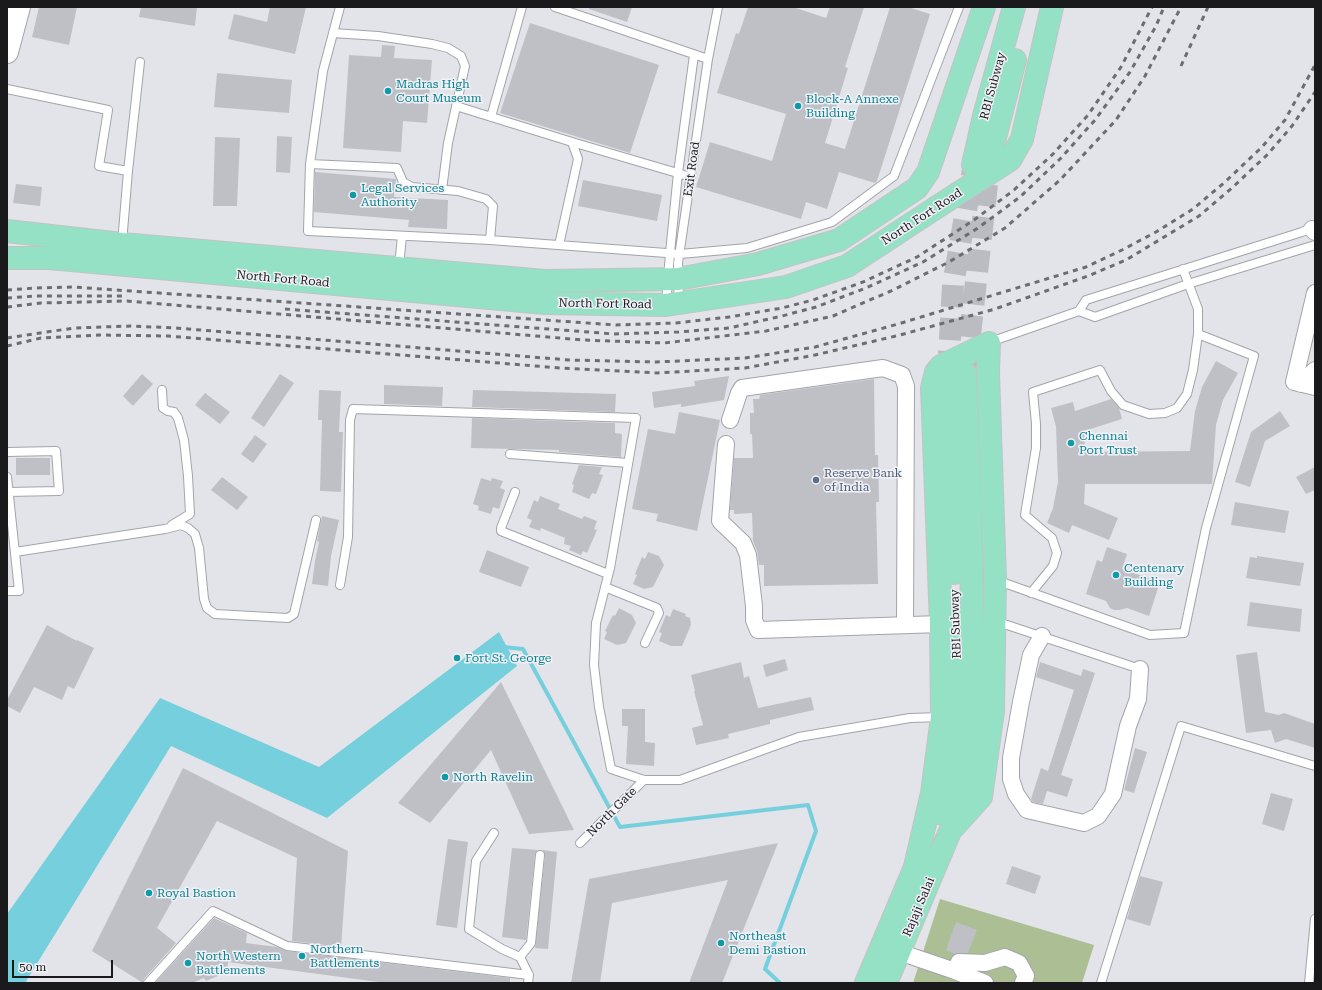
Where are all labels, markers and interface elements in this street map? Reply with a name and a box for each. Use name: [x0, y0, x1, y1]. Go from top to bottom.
street label: RBI Subway: [977, 51, 1009, 121]
place label: Madras High Court Museum: [396, 77, 482, 105]
marker: Madras High Court Museum: [383, 86, 393, 96]
place label: Block-A Annexe Building: [806, 92, 899, 120]
marker: Block-A Annexe Building: [793, 101, 803, 111]
street label: Exit Road: [681, 141, 703, 197]
place label: Legal Services Authority: [361, 181, 444, 209]
street label: North Fort Road: [879, 186, 965, 248]
marker: Legal Services Authority: [348, 190, 358, 200]
street label: North Fort Road: [236, 268, 330, 290]
street label: North Fort Road: [558, 296, 652, 312]
place label: Chennai Port Trust: [1079, 429, 1137, 457]
marker: Chennai Port Trust: [1066, 438, 1076, 448]
place label: Reserve Bank of India: [824, 466, 902, 494]
marker: Reserve Bank of India: [811, 475, 821, 485]
place label: Centenary Building: [1124, 561, 1184, 589]
marker: Centenary Building: [1111, 570, 1121, 580]
street label: RBI Subway: [948, 589, 964, 659]
place label: Fort St. George: [465, 651, 551, 665]
marker: Fort St. George: [452, 653, 462, 663]
place label: North Ravelin: [453, 770, 533, 784]
marker: North Ravelin: [440, 772, 450, 782]
street label: North Gate: [584, 784, 640, 840]
street label: Rajaji Salai: [900, 875, 938, 939]
place label: Royal Bastion: [157, 886, 236, 900]
marker: Royal Bastion: [144, 888, 154, 898]
place label: Northeast Demi Bastion: [729, 929, 806, 957]
marker: Northeast Demi Bastion: [716, 938, 726, 948]
place label: Northern Battlements: [310, 942, 379, 970]
place label: North Western Battlements: [196, 949, 281, 977]
marker: Northern Battlements: [297, 951, 307, 961]
scale bar: [14, 952, 115, 978]
marker: North Western Battlements: [183, 958, 193, 968]
text: 50 m: [19, 960, 46, 974]

